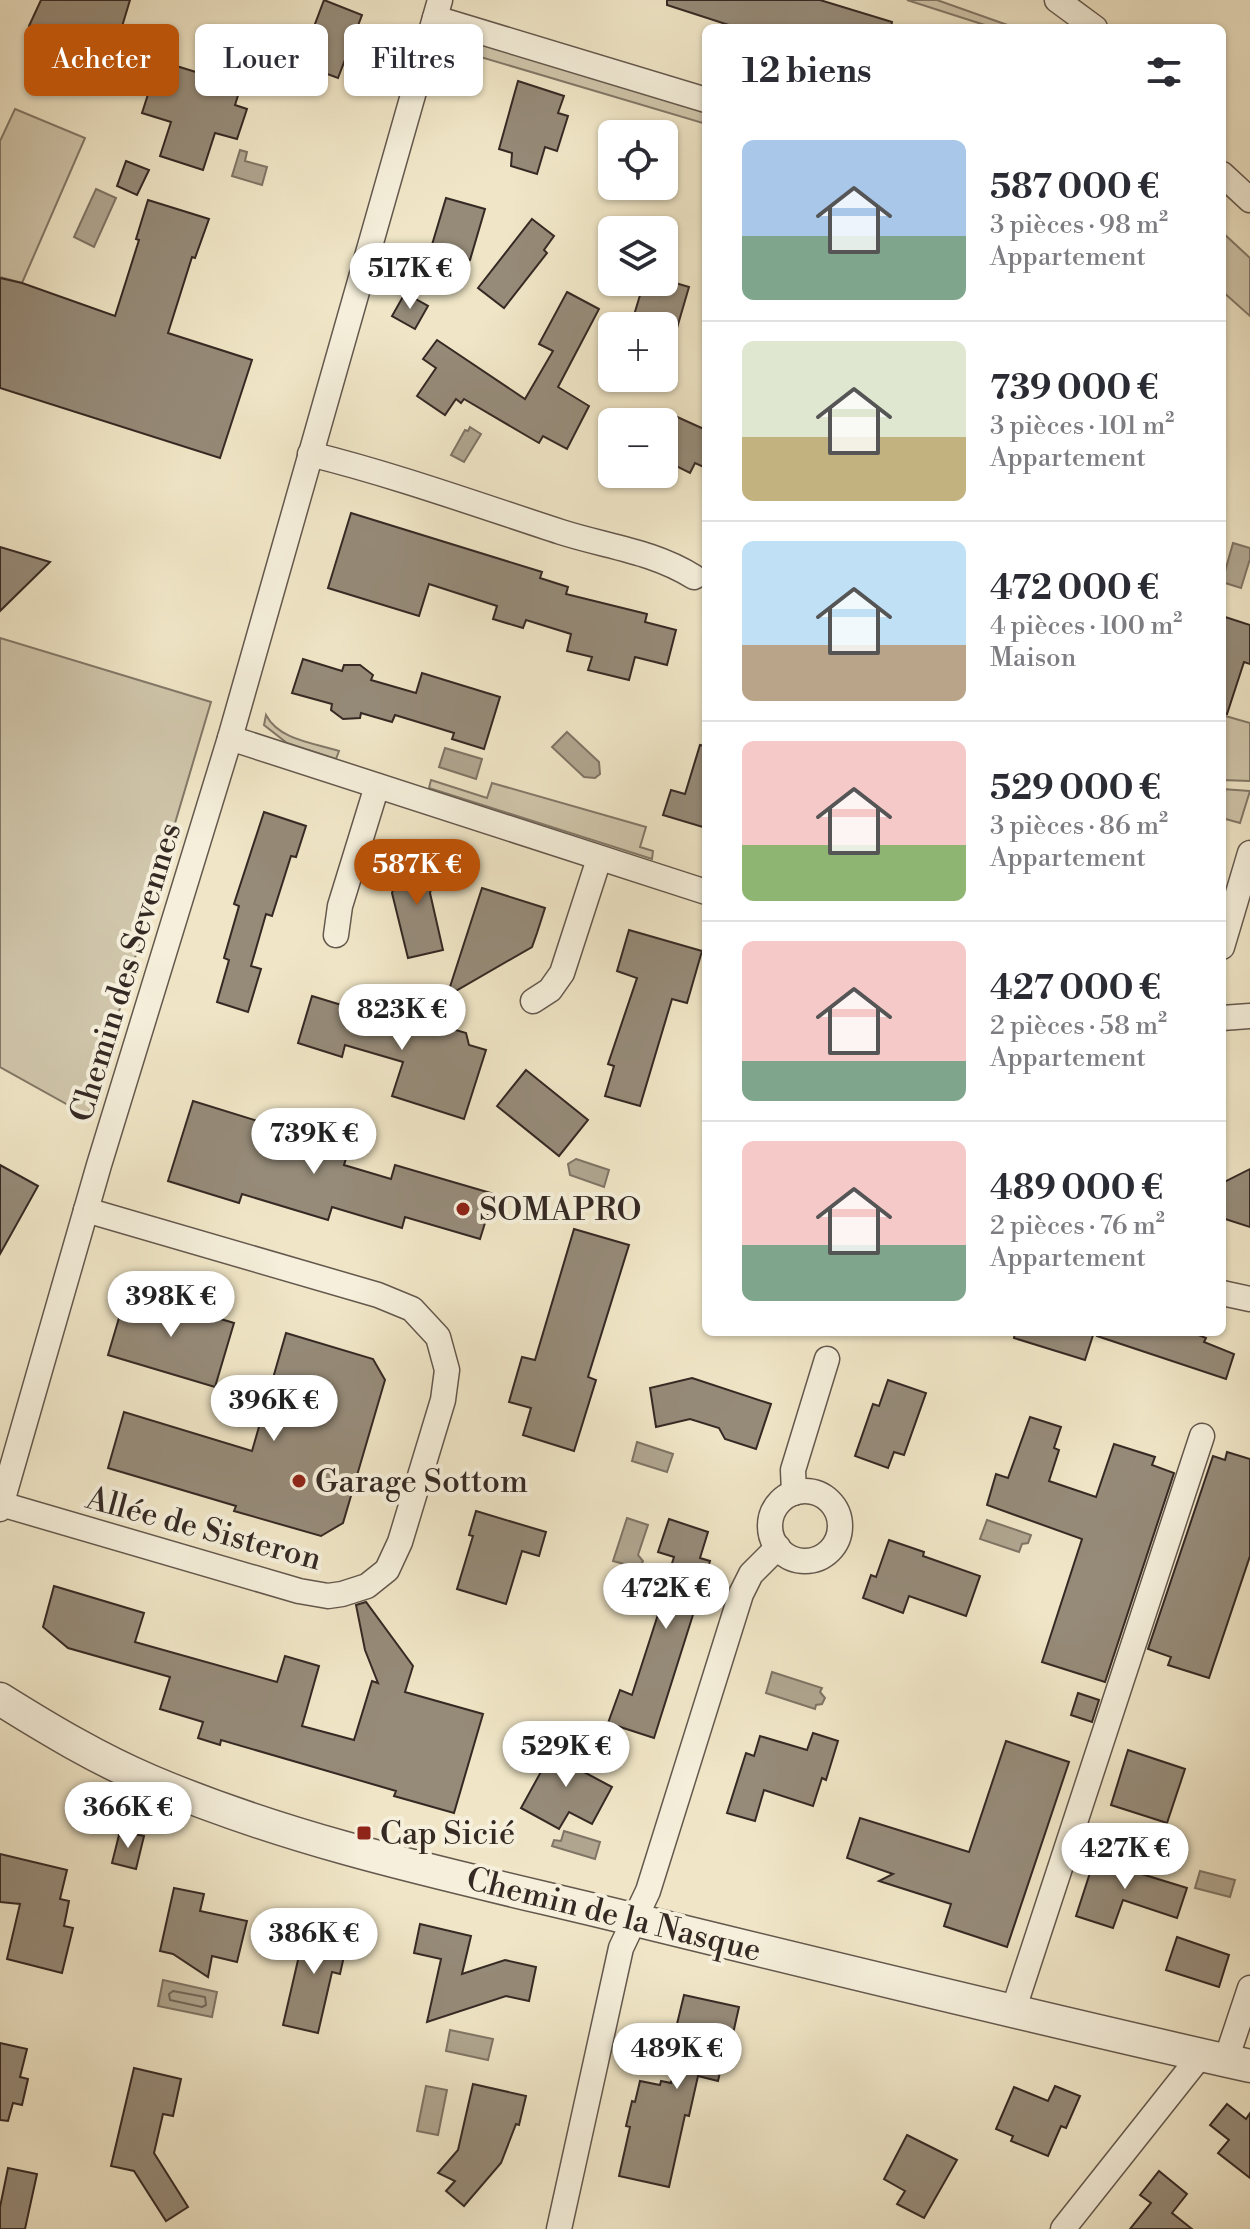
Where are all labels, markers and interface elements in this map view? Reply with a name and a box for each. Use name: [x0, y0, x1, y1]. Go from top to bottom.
chip: Acheter: [24, 24, 179, 96]
chip: Louer: [195, 24, 328, 96]
chip: Filtres: [344, 24, 483, 96]
icon: filters: [1142, 50, 1186, 94]
text: 12 biens: [742, 51, 872, 93]
map controls: [598, 120, 678, 488]
button: locate: [598, 120, 678, 200]
text: 587 000 €: [990, 167, 1159, 209]
icon: home: [806, 172, 902, 268]
text: 3 pièces · 98 m²: [990, 209, 1168, 241]
button: layers: [598, 216, 678, 296]
text: Appartement: [990, 241, 1146, 273]
pin: 517K €: [345, 243, 475, 311]
text: 517K €: [368, 253, 452, 285]
button: +: [598, 312, 678, 392]
text: 739 000 €: [990, 368, 1159, 410]
icon: home: [806, 373, 902, 469]
button: −: [598, 408, 678, 488]
text: 3 pièces · 101 m²: [990, 410, 1174, 442]
text: Appartement: [990, 442, 1146, 474]
text: 472 000 €: [990, 568, 1159, 610]
icon: home: [806, 573, 902, 669]
text: 4 pièces · 100 m²: [990, 610, 1182, 642]
text: Maison: [990, 642, 1076, 674]
text: 529 000 €: [990, 768, 1161, 810]
icon: home: [806, 773, 902, 869]
text: 3 pièces · 86 m²: [990, 810, 1168, 842]
street label: Chemin des Sevennes: [61, 818, 191, 1127]
pin: 587K €: [352, 839, 482, 907]
text: Appartement: [990, 842, 1146, 874]
text: 587K €: [372, 849, 462, 881]
text: 427 000 €: [990, 968, 1161, 1010]
icon: home: [806, 973, 902, 1069]
pin: 823K €: [337, 984, 467, 1052]
text: 823K €: [357, 994, 447, 1026]
text: 2 pièces · 58 m²: [990, 1010, 1167, 1042]
text: Appartement: [990, 1042, 1146, 1074]
pin: 739K €: [249, 1108, 379, 1176]
text: 739K €: [269, 1118, 359, 1150]
text: 489 000 €: [990, 1168, 1163, 1210]
icon: home: [806, 1173, 902, 1269]
place label: SOMAPRO: [479, 1190, 641, 1230]
marker: SOMAPRO: [454, 1200, 472, 1218]
text: 2 pièces · 76 m²: [990, 1210, 1165, 1242]
text: Appartement: [990, 1242, 1146, 1274]
pin: 398K €: [106, 1271, 236, 1339]
text: 398K €: [126, 1281, 216, 1313]
pin: 396K €: [209, 1375, 339, 1443]
text: 396K €: [229, 1385, 319, 1417]
place label: Garage Sottom: [315, 1462, 528, 1502]
marker: Garage Sottom: [290, 1472, 308, 1490]
street label: Allée de Sisteron: [81, 1478, 326, 1580]
pin: 472K €: [601, 1563, 731, 1631]
text: 472K €: [621, 1573, 711, 1605]
pin: 529K €: [501, 1721, 631, 1789]
text: 529K €: [521, 1731, 611, 1763]
pin: 366K €: [63, 1782, 193, 1850]
text: 366K €: [83, 1792, 173, 1824]
place label: Cap Sicié: [380, 1814, 515, 1854]
pin: 427K €: [1060, 1823, 1190, 1891]
marker: Cap Sicié: [355, 1824, 373, 1842]
text: 427K €: [1080, 1833, 1170, 1865]
street label: Chemin de la Nasque: [462, 1859, 765, 1971]
pin: 386K €: [249, 1908, 379, 1976]
text: 386K €: [269, 1918, 359, 1950]
pin: 489K €: [612, 2023, 742, 2091]
text: 489K €: [631, 2033, 723, 2065]

